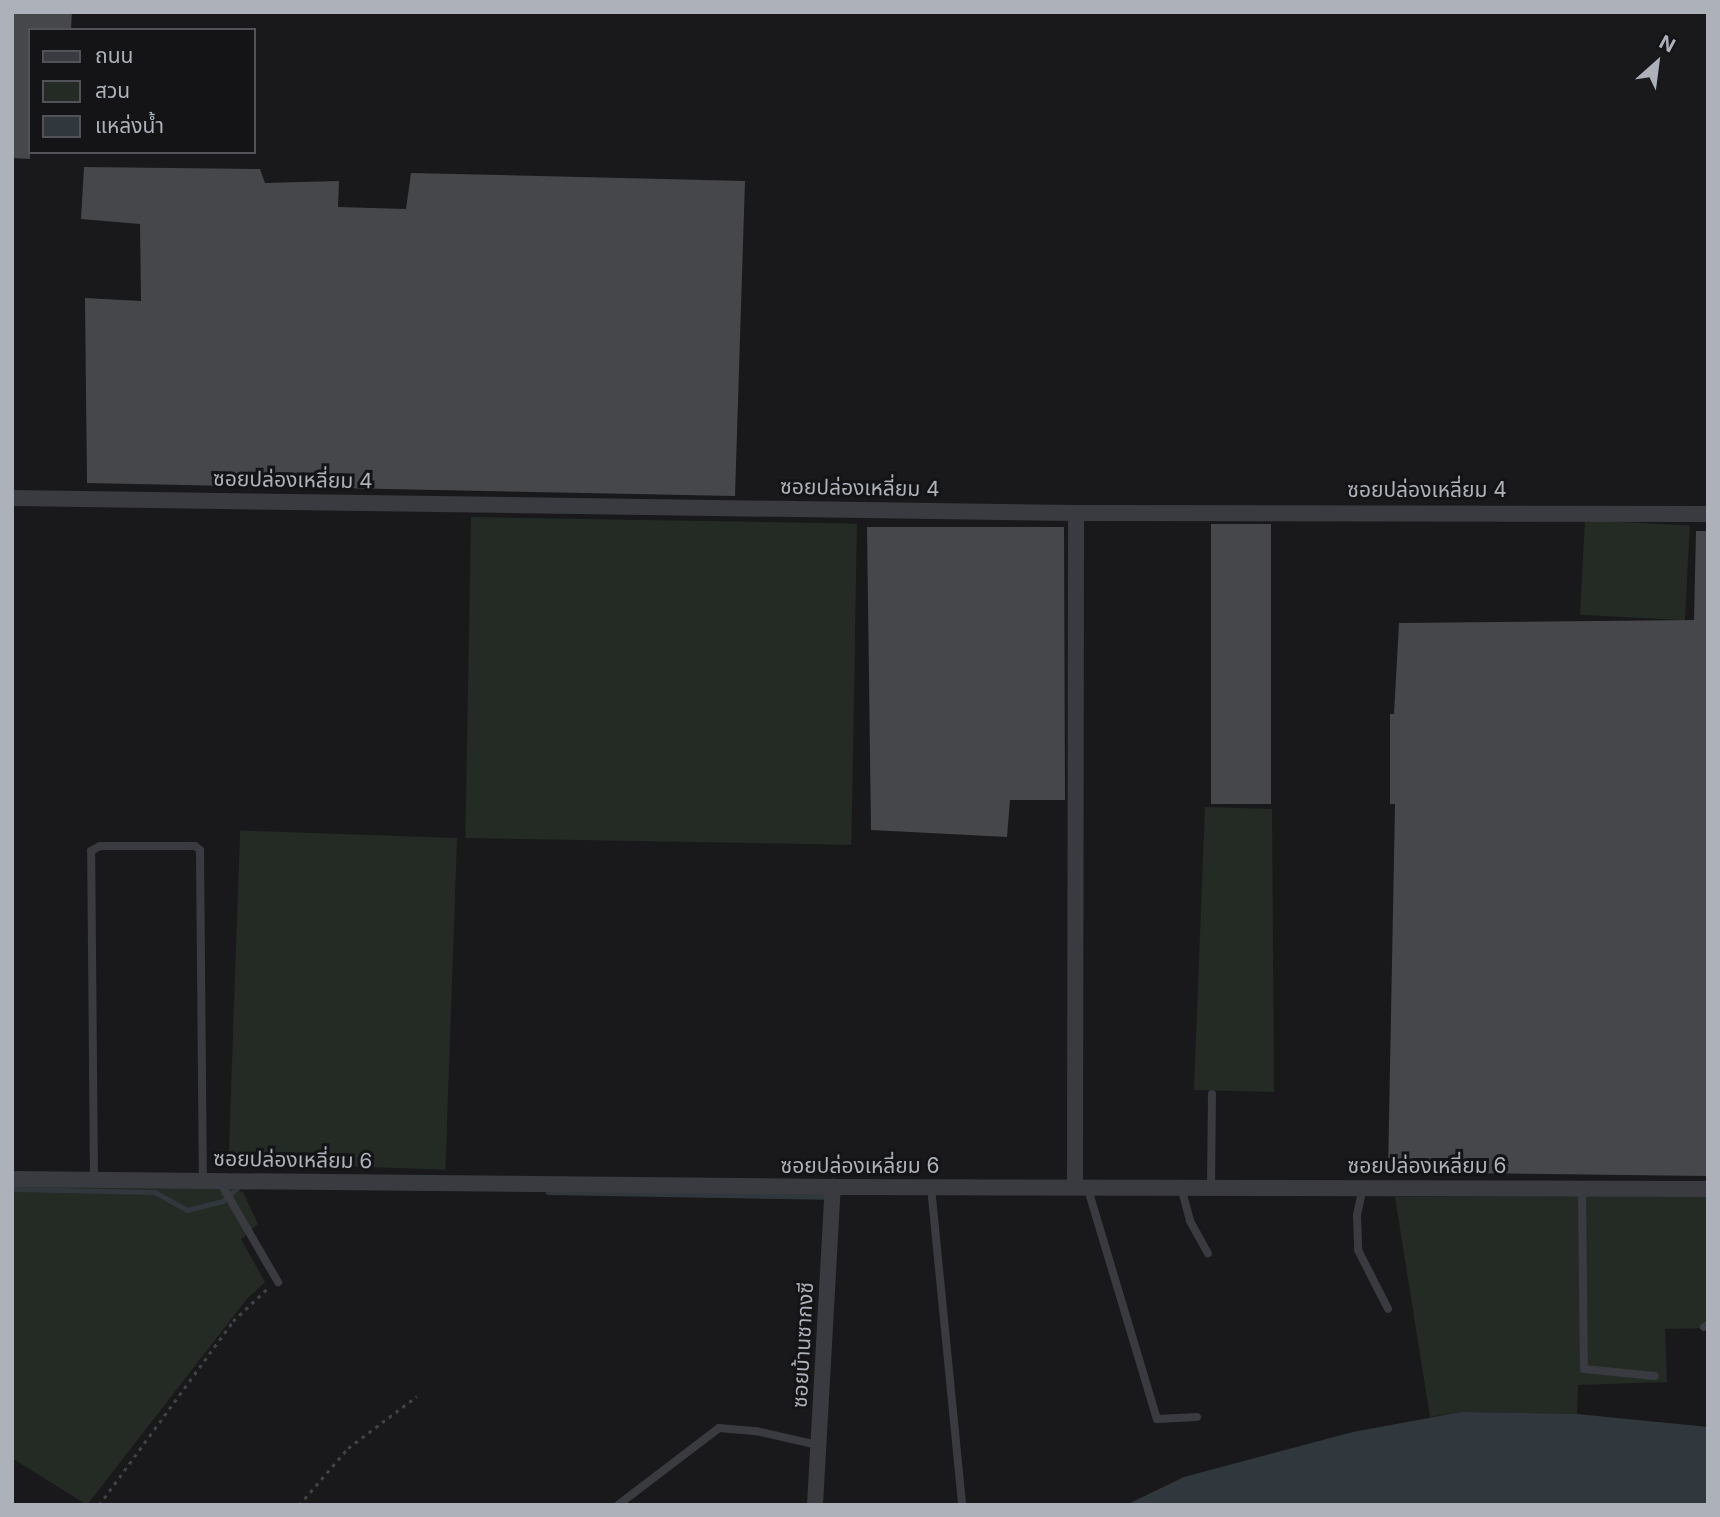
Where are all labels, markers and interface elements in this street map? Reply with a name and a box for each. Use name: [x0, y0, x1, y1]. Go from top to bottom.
legend: [28, 28, 256, 154]
north arrow: [1622, 28, 1692, 98]
text: N: [1655, 30, 1679, 58]
text: ถนน: [95, 43, 133, 68]
text: สวน: [95, 78, 130, 103]
text: แหล่งน้ำ: [95, 113, 164, 138]
street label: ซอยปล่องเหลี่ยม 4: [213, 466, 373, 494]
street label: ซอยปล่องเหลี่ยม 4: [780, 474, 940, 502]
street label: ซอยปล่องเหลี่ยม 4: [1347, 477, 1507, 503]
street label: ซอยปล่องเหลี่ยม 6: [213, 1146, 373, 1174]
street label: ซอยปล่องเหลี่ยม 6: [780, 1153, 940, 1179]
street label: ซอยปล่องเหลี่ยม 6: [1347, 1153, 1507, 1179]
street label: ซอยบ้านซากงซี: [787, 1281, 819, 1409]

